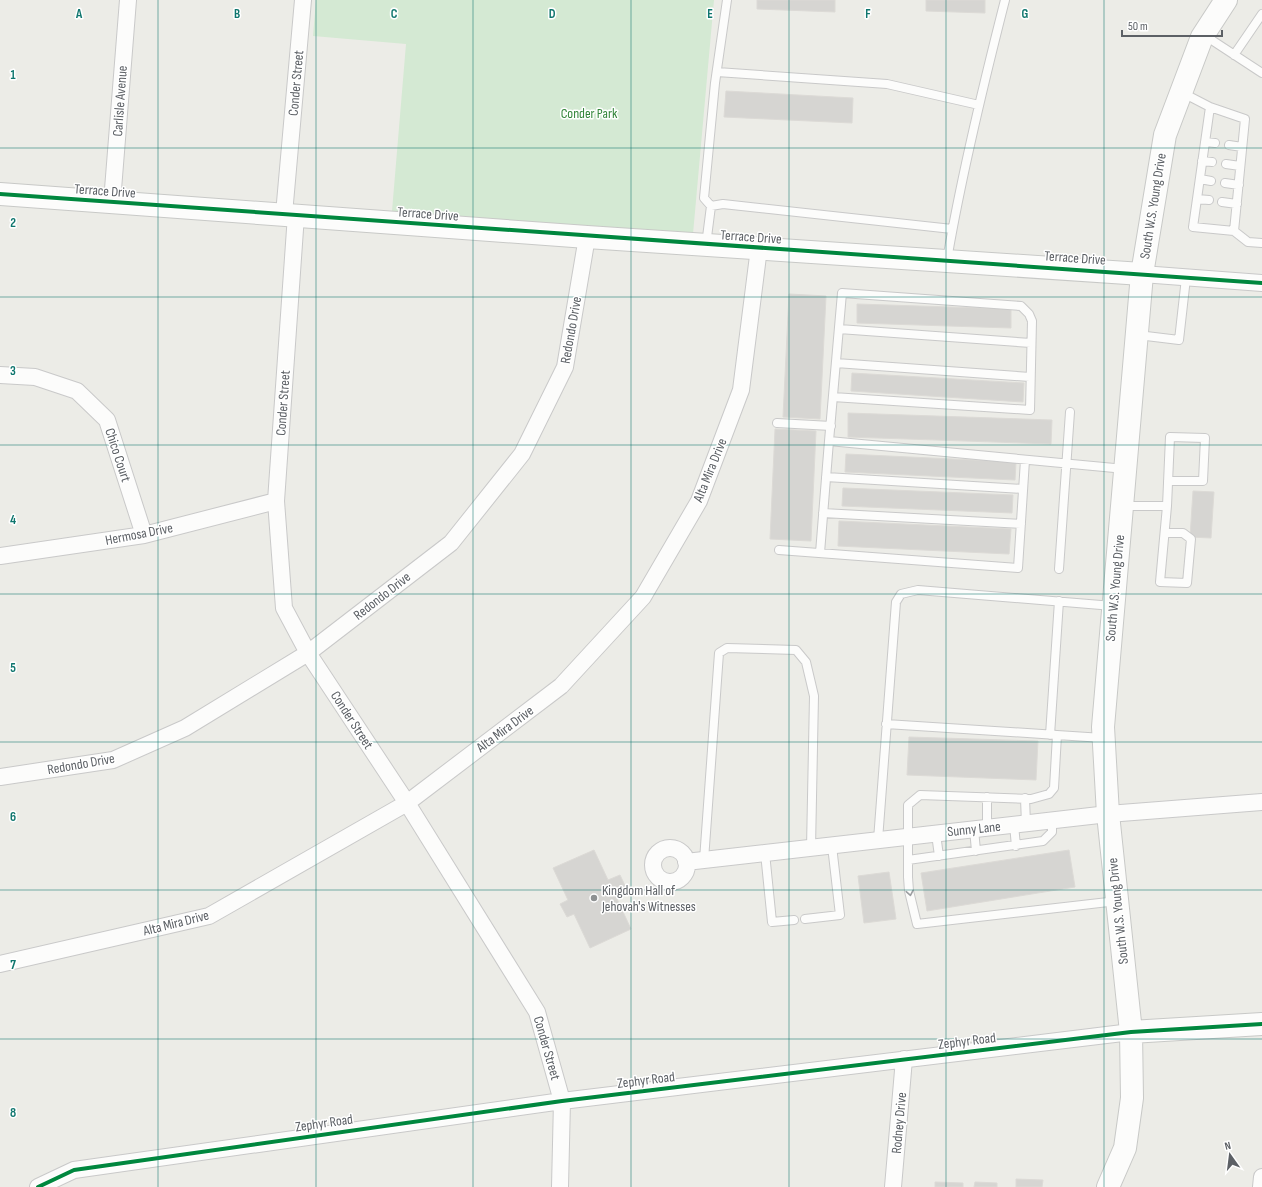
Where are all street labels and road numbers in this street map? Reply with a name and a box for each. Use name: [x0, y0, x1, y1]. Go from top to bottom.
street label: Conder Street: [285, 50, 307, 116]
street label: Carlisle Avenue: [109, 65, 131, 137]
street label: South W.S. Young Drive: [1136, 152, 1170, 260]
street label: Terrace Drive: [74, 180, 136, 202]
street label: Terrace Drive: [397, 203, 459, 225]
street label: Terrace Drive: [720, 226, 782, 248]
street label: Terrace Drive: [1044, 247, 1106, 269]
street label: Redondo Drive: [557, 295, 585, 365]
street label: Conder Street: [272, 370, 294, 436]
street label: Chico Court: [101, 426, 135, 484]
street label: Alta Mira Drive: [689, 436, 731, 505]
street label: Hermosa Drive: [104, 519, 174, 549]
street label: South W.S. Young Drive: [1102, 534, 1128, 642]
street label: Redondo Drive: [350, 568, 414, 624]
street label: Conder Street: [327, 688, 377, 752]
street label: Alta Mira Drive: [472, 702, 537, 757]
street label: Redondo Drive: [46, 750, 116, 778]
street label: Sunny Lane: [946, 818, 1002, 840]
street label: South W.S. Young Drive: [1104, 857, 1132, 965]
street label: Alta Mira Drive: [140, 907, 211, 940]
street label: Conder Street: [530, 1014, 564, 1082]
street label: Zephyr Road: [937, 1029, 997, 1053]
street label: Zephyr Road: [616, 1068, 676, 1092]
street label: Rodney Drive: [888, 1092, 910, 1154]
street label: Zephyr Road: [294, 1111, 354, 1135]

